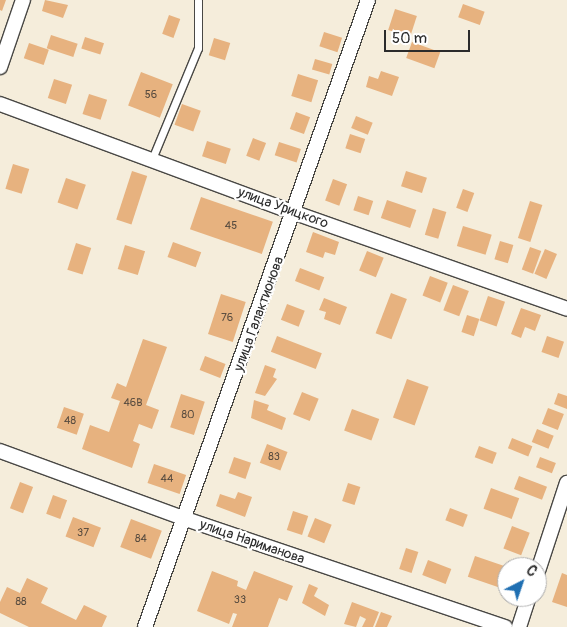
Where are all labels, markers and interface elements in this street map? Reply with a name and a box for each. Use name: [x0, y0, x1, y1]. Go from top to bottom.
scale bar: [387, 20, 473, 52]
text: 50 m: [392, 29, 427, 48]
house number: 56: [145, 88, 157, 102]
street label: улица Урицкого: [236, 184, 330, 232]
house number: 45: [225, 219, 237, 233]
street label: улица Галактионова: [230, 254, 288, 374]
house number: 76: [221, 311, 233, 325]
house number: 46В: [123, 396, 143, 410]
house number: 80: [181, 408, 195, 422]
house number: 48: [64, 414, 76, 428]
house number: 83: [268, 450, 280, 464]
house number: 44: [161, 472, 173, 486]
street label: улица Нариманова: [197, 516, 307, 568]
house number: 37: [77, 526, 89, 540]
house number: 84: [135, 532, 147, 546]
north arrow: [497, 557, 547, 607]
text: С: [523, 562, 540, 580]
house number: 33: [234, 593, 246, 607]
house number: 88: [15, 595, 27, 609]

